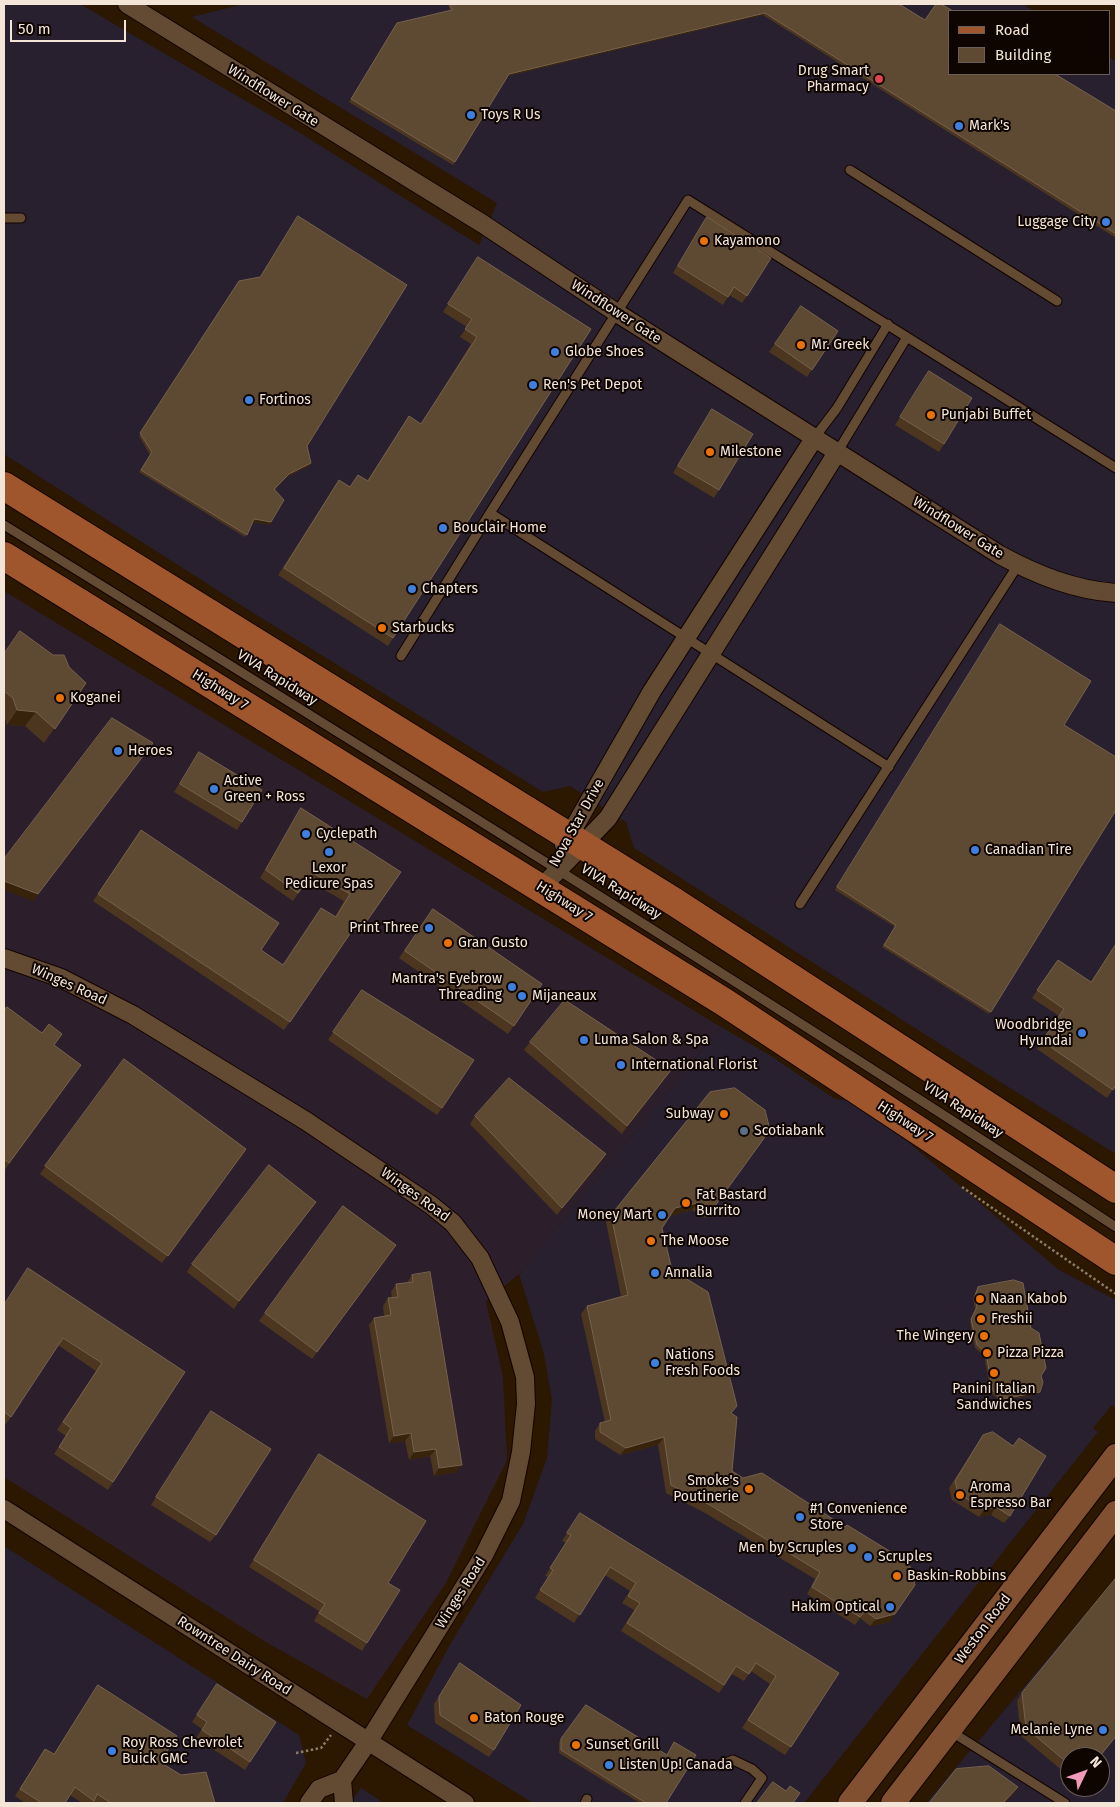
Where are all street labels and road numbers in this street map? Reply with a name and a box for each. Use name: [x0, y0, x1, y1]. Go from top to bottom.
street label: Windflower Gate: [224, 61, 322, 131]
street label: Windflower Gate: [568, 277, 664, 347]
street label: Windflower Gate: [909, 493, 1007, 563]
street label: VIVA Rapidway: [234, 647, 320, 709]
street label: Highway 7: [189, 666, 251, 714]
street label: Nova Star Drive: [546, 776, 608, 870]
street label: VIVA Rapidway: [578, 861, 664, 923]
street label: Highway 7: [533, 878, 595, 926]
street label: Winges Road: [29, 961, 109, 1009]
street label: VIVA Rapidway: [920, 1078, 1006, 1142]
street label: Highway 7: [874, 1098, 936, 1146]
street label: Winges Road: [377, 1164, 453, 1226]
street label: Winges Road: [432, 1554, 490, 1632]
street label: Weston Road: [951, 1591, 1015, 1667]
street label: Rowntree Dairy Road: [174, 1613, 294, 1699]

